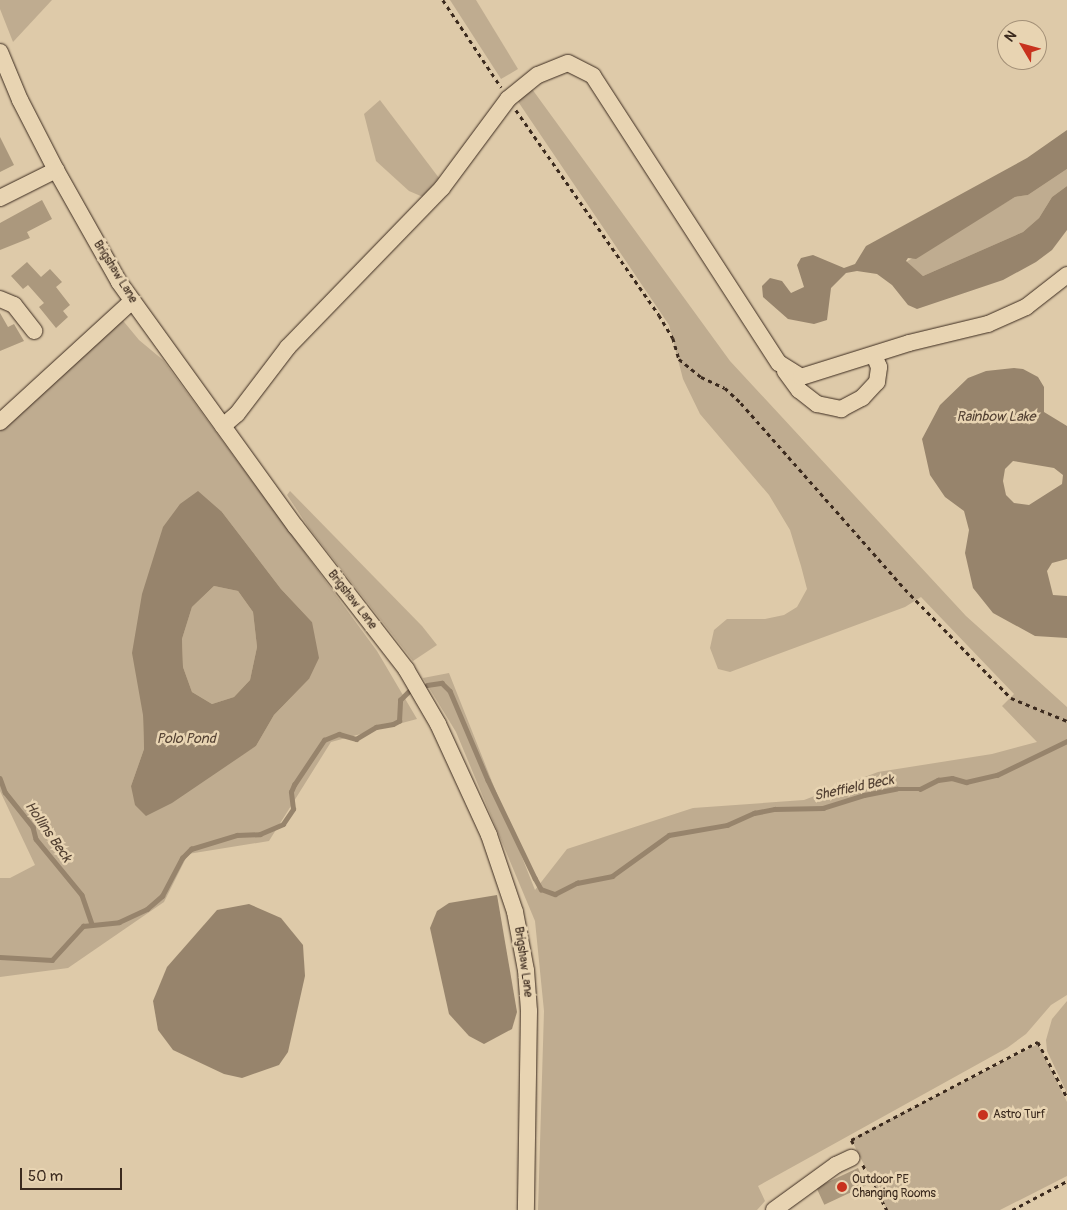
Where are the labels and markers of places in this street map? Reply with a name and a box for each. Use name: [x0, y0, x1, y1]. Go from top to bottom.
place label: Astro Turf: [993, 1108, 1046, 1122]
marker: Astro Turf: [977, 1109, 989, 1121]
place label: Outdoor PE Changing Rooms: [852, 1173, 936, 1201]
marker: Outdoor PE Changing Rooms: [836, 1181, 848, 1193]

